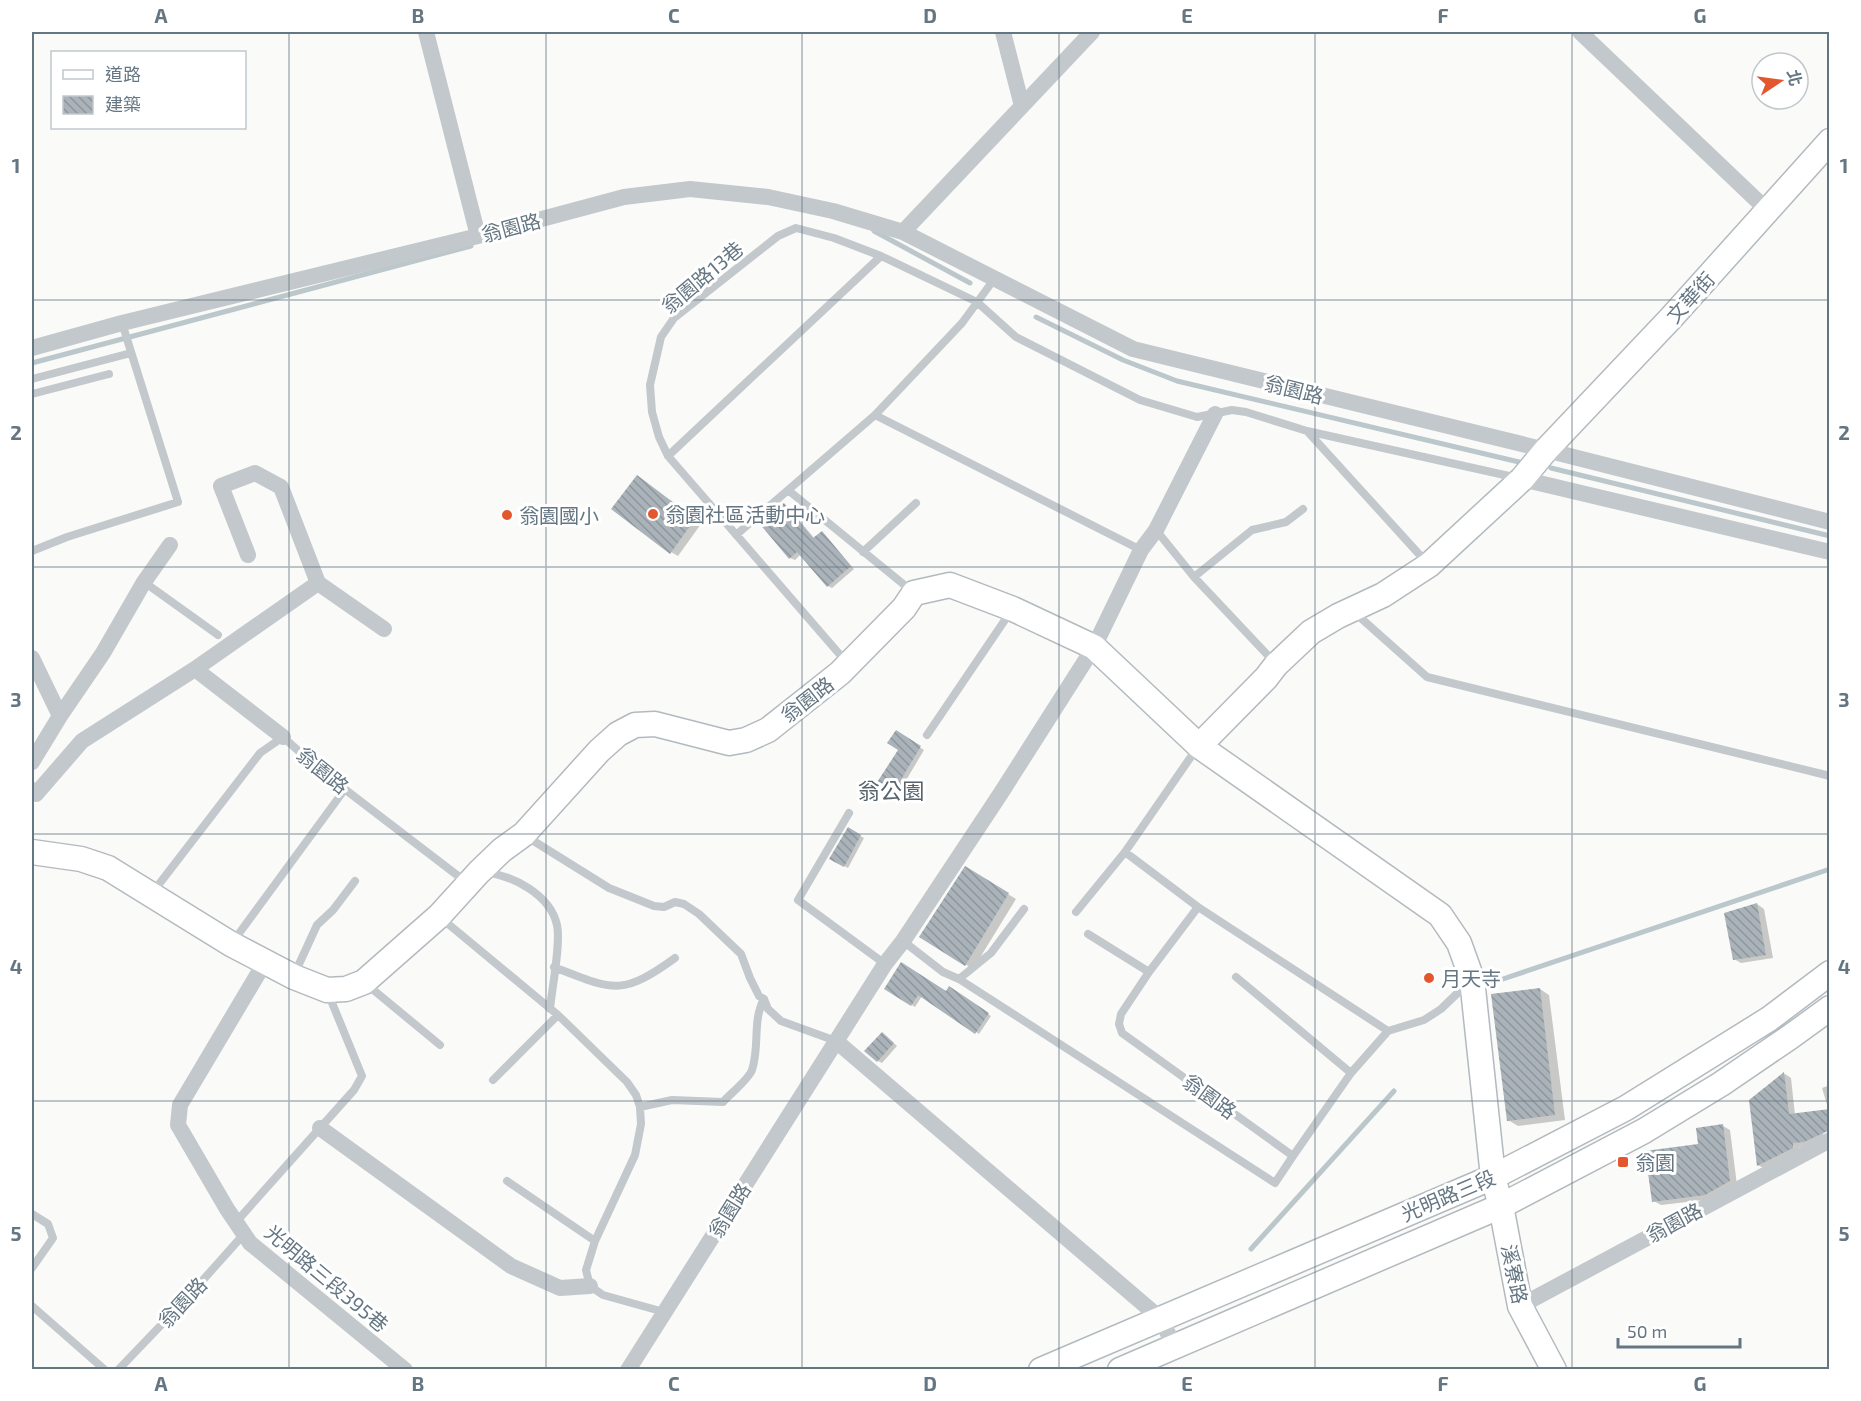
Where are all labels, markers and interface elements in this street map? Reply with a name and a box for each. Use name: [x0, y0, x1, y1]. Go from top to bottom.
text: A: [154, 3, 168, 27]
text: B: [412, 3, 424, 27]
text: C: [668, 3, 680, 27]
text: D: [923, 3, 937, 27]
text: E: [1181, 3, 1193, 27]
text: F: [1437, 3, 1449, 27]
text: G: [1694, 3, 1706, 27]
legend: [51, 51, 246, 129]
north arrow: [1750, 51, 1810, 111]
text: 道路: [105, 63, 141, 85]
text: 北: [1784, 68, 1806, 87]
text: 建築: [105, 93, 141, 115]
text: 1: [12, 153, 20, 177]
text: 1: [1840, 153, 1848, 177]
street label: 翁園路: [479, 208, 543, 246]
street label: 翁園路13巷: [656, 236, 748, 318]
street label: 文華街: [1661, 267, 1719, 327]
street label: 翁園路: [1262, 370, 1326, 408]
text: 2: [10, 420, 22, 444]
text: 2: [1838, 420, 1850, 444]
place label: 翁園社區活動中心: [665, 502, 825, 526]
place label: 翁園國小: [519, 503, 599, 527]
marker: 翁園社區活動中心: [646, 507, 660, 521]
marker: 翁園國小: [500, 508, 514, 522]
street label: 翁園路: [776, 671, 838, 727]
text: 3: [10, 687, 22, 711]
text: 3: [1838, 687, 1850, 711]
street label: 翁園路: [292, 742, 354, 798]
district label: 翁公園: [858, 777, 924, 803]
text: 4: [10, 954, 23, 978]
text: 4: [1838, 954, 1851, 978]
place label: 月天寺: [1441, 966, 1501, 990]
marker: 月天寺: [1422, 971, 1436, 985]
street label: 翁園路: [1179, 1069, 1241, 1123]
place label: 翁園: [1635, 1150, 1675, 1174]
marker: 翁園: [1616, 1155, 1630, 1169]
street label: 光明路三段: [1397, 1164, 1499, 1226]
street label: 翁園路: [703, 1178, 755, 1242]
street label: 翁園路: [1642, 1197, 1706, 1247]
street label: 光明路三段395巷: [261, 1220, 393, 1336]
text: 5: [10, 1221, 22, 1245]
text: 5: [1838, 1221, 1850, 1245]
street label: 溪寮路: [1497, 1242, 1533, 1306]
street label: 翁園路: [153, 1272, 211, 1332]
scale bar: [1618, 1311, 1740, 1349]
text: 50 m: [1627, 1320, 1667, 1342]
text: A: [154, 1371, 168, 1395]
text: B: [412, 1371, 424, 1395]
text: C: [668, 1371, 680, 1395]
text: D: [923, 1371, 937, 1395]
text: E: [1181, 1371, 1193, 1395]
text: F: [1437, 1371, 1449, 1395]
text: G: [1694, 1371, 1706, 1395]

